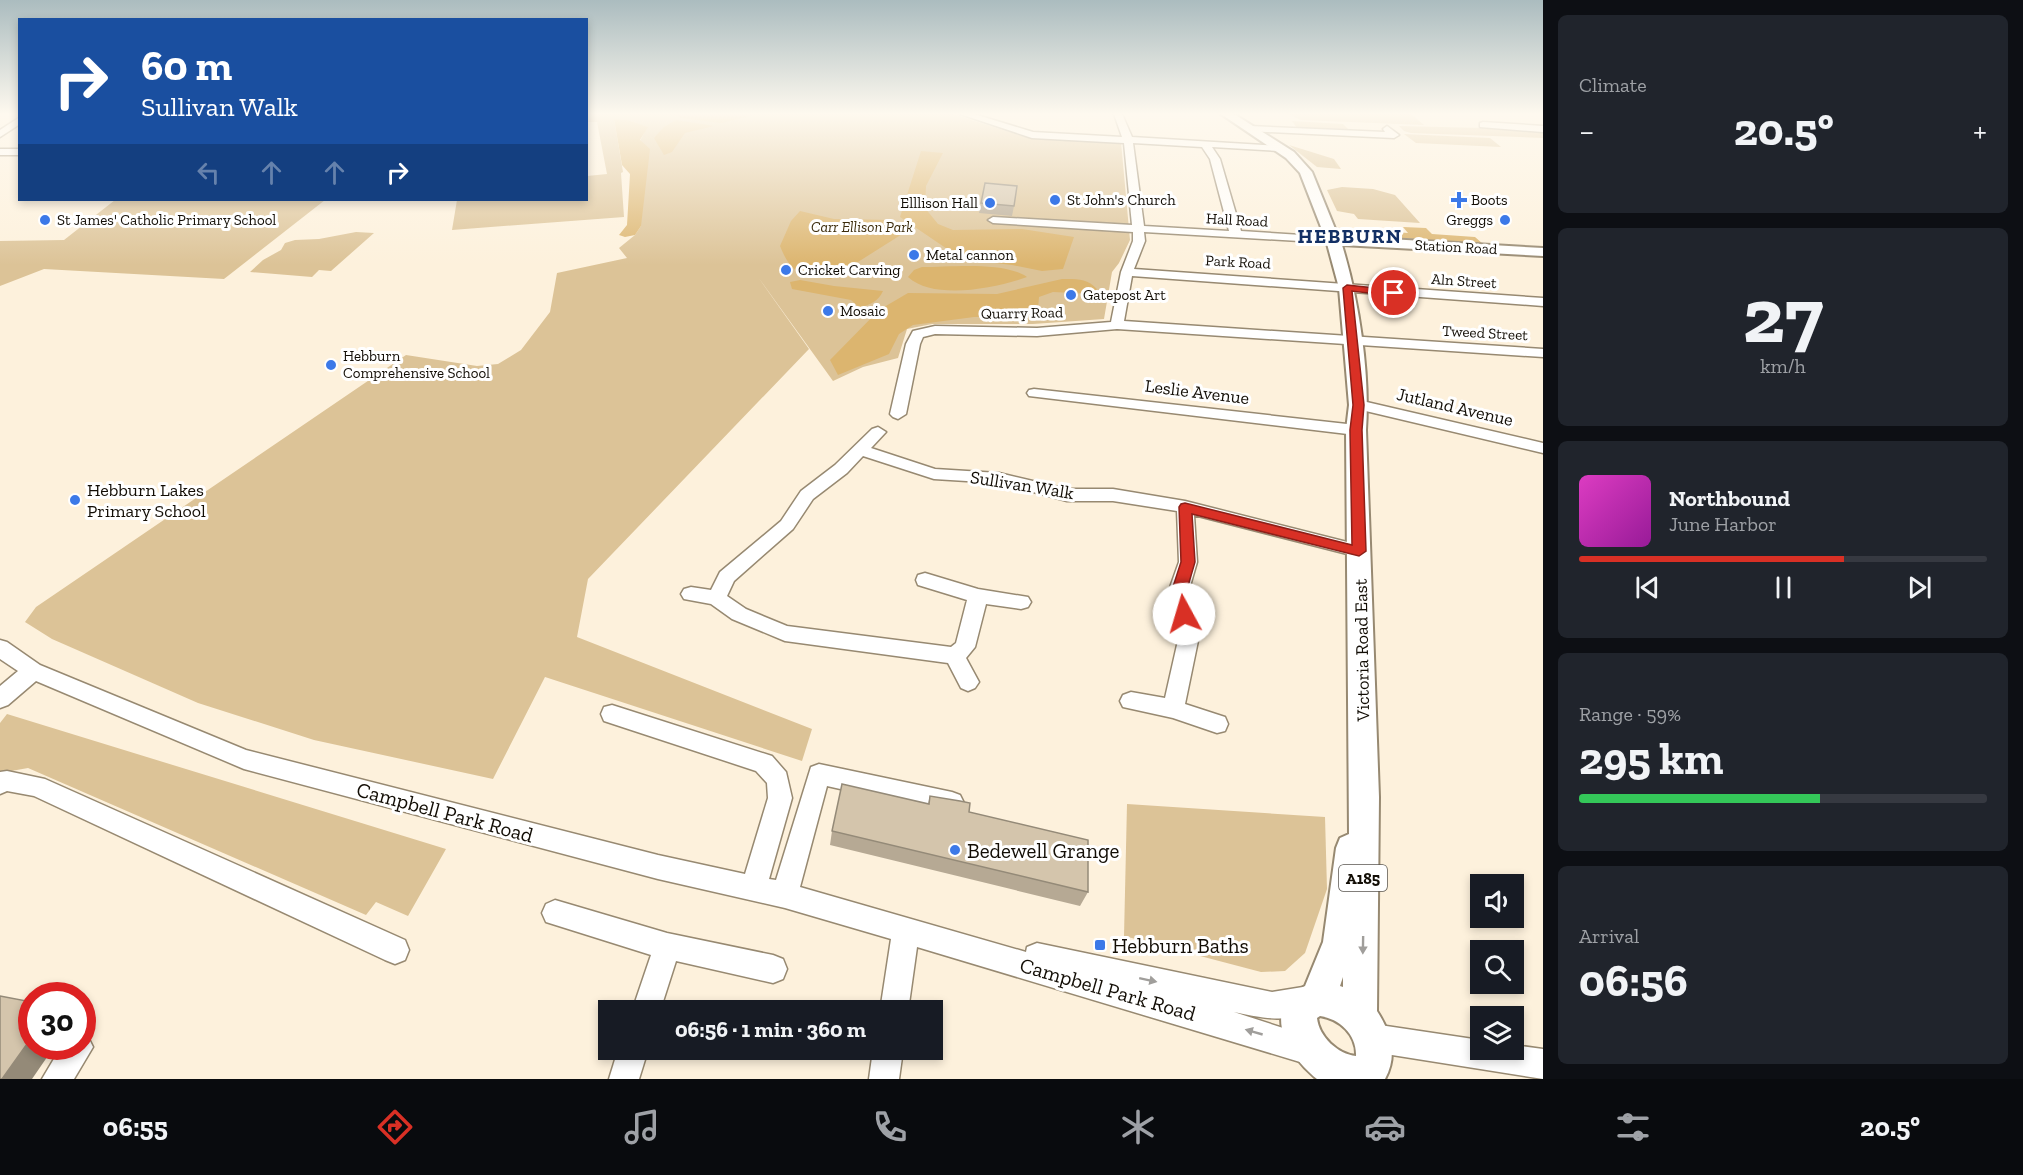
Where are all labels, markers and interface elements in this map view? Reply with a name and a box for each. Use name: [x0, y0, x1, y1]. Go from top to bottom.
text: 60 m: [141, 40, 232, 91]
icon: right: [42, 42, 120, 120]
text: Climate: [1579, 73, 1647, 97]
text: Sullivan Walk: [141, 91, 298, 123]
text: 20.5°: [1734, 103, 1834, 157]
text: −: [1579, 111, 1594, 150]
text: +: [1973, 111, 1987, 150]
icon: left: [192, 156, 225, 189]
icon: ahead: [255, 156, 288, 189]
icon: ahead: [318, 156, 351, 189]
icon: right: [381, 156, 414, 189]
place label: St John's Church: [1067, 191, 1176, 209]
place label: Boots: [1471, 191, 1508, 209]
marker: St John's Church: [1048, 193, 1062, 207]
marker: Boots: [1452, 193, 1466, 207]
place label: Elllison Hall: [900, 194, 978, 212]
marker: Elllison Hall: [983, 196, 997, 210]
street label: Hall Road: [1206, 209, 1269, 231]
place label: St James' Catholic Primary School: [57, 211, 276, 229]
place label: Greggs: [1446, 211, 1493, 229]
marker: St James' Catholic Primary School: [38, 213, 52, 227]
marker: Greggs: [1498, 213, 1512, 227]
park label: Carr Ellison Park: [811, 218, 913, 236]
district label: HEBBURN: [1298, 224, 1402, 248]
street label: Station Road: [1414, 236, 1498, 258]
place label: Metal cannon: [926, 246, 1014, 264]
marker: Metal cannon: [907, 248, 921, 262]
street label: Park Road: [1205, 251, 1272, 273]
place label: Cricket Carving: [798, 261, 901, 279]
marker: Cricket Carving: [779, 263, 793, 277]
pin: [1368, 267, 1419, 318]
text: 27: [1743, 268, 1823, 362]
street label: Aln Street: [1431, 270, 1498, 292]
icon: arrive: [1377, 276, 1410, 309]
place label: Gatepost Art: [1083, 286, 1166, 304]
marker: Gatepost Art: [1064, 288, 1078, 302]
place label: Mosaic: [840, 302, 886, 320]
street label: Quarry Road: [981, 303, 1064, 323]
marker: Mosaic: [821, 304, 835, 318]
street label: Tweed Street: [1442, 322, 1529, 344]
place label: Hebburn Comprehensive School: [343, 347, 490, 382]
text: km/h: [1760, 354, 1806, 378]
marker: Hebburn Comprehensive School: [324, 358, 338, 372]
street label: Leslie Avenue: [1144, 375, 1250, 409]
street label: Jutland Avenue: [1395, 383, 1515, 431]
street label: Sullivan Walk: [969, 466, 1076, 504]
place label: Hebburn Lakes Primary School: [87, 479, 206, 522]
text: Northbound: [1669, 485, 1790, 512]
marker: Hebburn Lakes Primary School: [68, 493, 82, 507]
text: June Harbor: [1669, 512, 1777, 536]
icon: previous: [1631, 571, 1664, 604]
icon: pause: [1767, 571, 1800, 604]
icon: next: [1903, 571, 1936, 604]
street label: Victoria Road East: [1350, 578, 1374, 722]
position arrow: [1152, 582, 1216, 646]
text: Range · 59%: [1579, 702, 1681, 726]
text: 295 km: [1579, 732, 1723, 786]
street label: Campbell Park Road: [354, 776, 537, 848]
place label: Bedewell Grange: [967, 838, 1119, 863]
marker: Bedewell Grange: [948, 843, 962, 857]
road number: A185: [1339, 865, 1387, 891]
map controls: [1470, 874, 1524, 1060]
button: sound: [1470, 874, 1524, 928]
text: Arrival: [1579, 924, 1639, 948]
place label: Hebburn Baths: [1112, 933, 1249, 958]
one-way arrow: [1358, 936, 1368, 955]
marker: Hebburn Baths: [1093, 938, 1107, 952]
button: search: [1470, 940, 1524, 994]
street label: Campbell Park Road: [1017, 952, 1199, 1026]
text: 06:56: [1579, 954, 1688, 1008]
one-way arrow: [1139, 976, 1158, 985]
speed limit sign: 30: [18, 982, 96, 1060]
button: layers: [1470, 1006, 1524, 1060]
text: 06:56 · 1 min · 360 m: [675, 1016, 866, 1043]
one-way arrow: [1245, 1027, 1263, 1036]
icon: directions: [374, 1106, 416, 1148]
icon: music: [621, 1106, 663, 1148]
icon: phone: [869, 1106, 911, 1148]
icon: climate: [1117, 1106, 1159, 1148]
icon: car: [1364, 1106, 1406, 1148]
icon: filters: [1612, 1106, 1654, 1148]
text: 06:55: [103, 1111, 168, 1143]
text: 20.5°: [1860, 1111, 1920, 1143]

